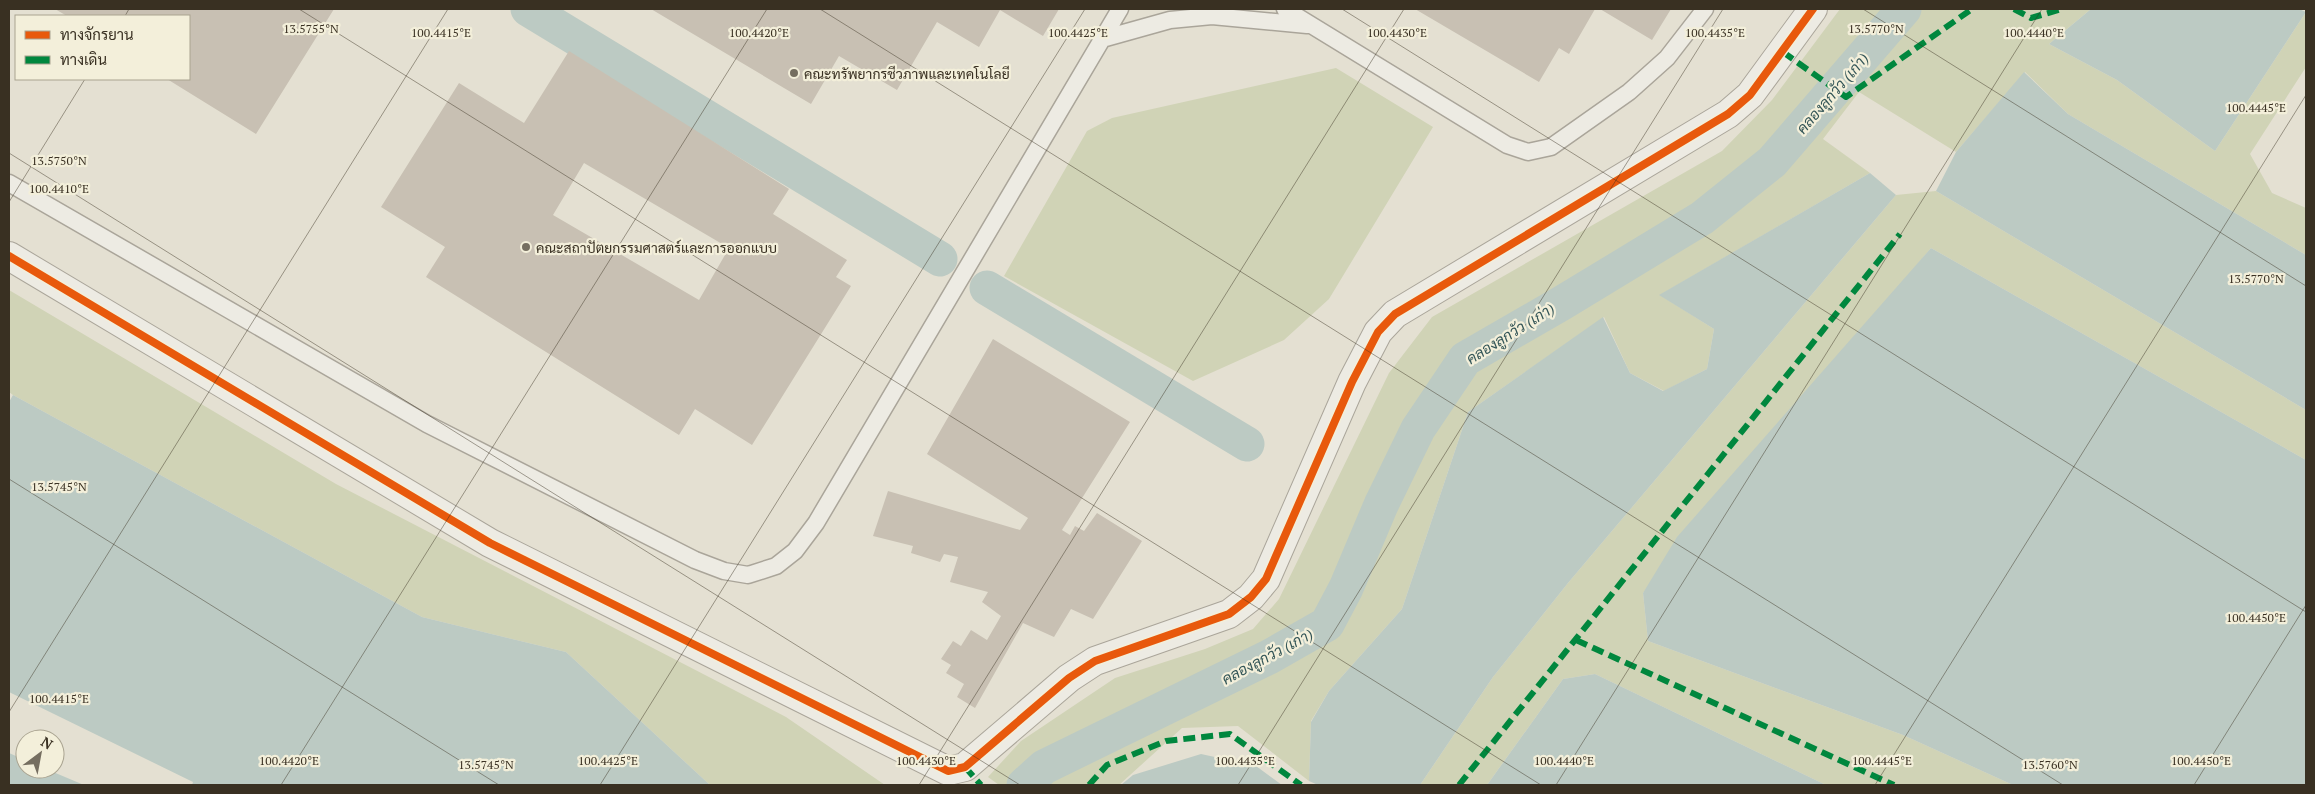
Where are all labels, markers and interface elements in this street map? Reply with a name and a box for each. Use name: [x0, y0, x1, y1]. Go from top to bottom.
legend: [15, 15, 190, 80]
text: 13.5755°N: [283, 21, 339, 36]
text: 13.5770°N: [1848, 21, 1904, 36]
text: ทางจักรยาน: [60, 24, 134, 44]
text: 100.4415°E: [411, 25, 471, 40]
text: 100.4420°E: [729, 25, 789, 40]
text: 100.4425°E: [1048, 25, 1108, 40]
text: 100.4430°E: [1367, 25, 1427, 40]
text: 100.4435°E: [1685, 25, 1745, 40]
text: 100.4440°E: [2004, 25, 2064, 40]
water label: คลองลูกวัว (เก่า): [1791, 48, 1873, 138]
text: ทางเดิน: [60, 49, 107, 69]
place label: คณะทรัพยากรชีวภาพและเทคโนโลยี: [804, 64, 1010, 83]
marker: คณะทรัพยากรชีวภาพและเทคโนโลยี: [788, 67, 800, 79]
text: 100.4445°E: [2226, 100, 2286, 115]
text: 13.5750°N: [31, 153, 87, 168]
text: 100.4410°E: [29, 181, 89, 196]
place label: คณะสถาปัตยกรรมศาสตร์และการออกแบบ: [536, 238, 777, 257]
marker: คณะสถาปัตยกรรมศาสตร์และการออกแบบ: [520, 241, 532, 253]
text: 13.5770°N: [2228, 271, 2284, 286]
water label: คลองลูกวัว (เก่า): [1462, 298, 1558, 369]
text: 13.5745°N: [31, 479, 87, 494]
text: 100.4450°E: [2226, 610, 2286, 625]
water label: คลองลูกวัว (เก่า): [1218, 624, 1317, 689]
text: 100.4415°E: [29, 691, 89, 706]
north arrow: [15, 729, 65, 779]
text: N: [38, 732, 57, 754]
text: 100.4420°E: [259, 753, 319, 768]
text: 100.4425°E: [578, 753, 638, 768]
text: 100.4430°E: [896, 753, 956, 768]
text: 100.4435°E: [1215, 753, 1275, 768]
text: 100.4440°E: [1534, 753, 1594, 768]
text: 100.4445°E: [1852, 753, 1912, 768]
text: 100.4450°E: [2171, 753, 2231, 768]
text: 13.5745°N: [458, 757, 514, 772]
text: 13.5760°N: [2022, 757, 2078, 772]

